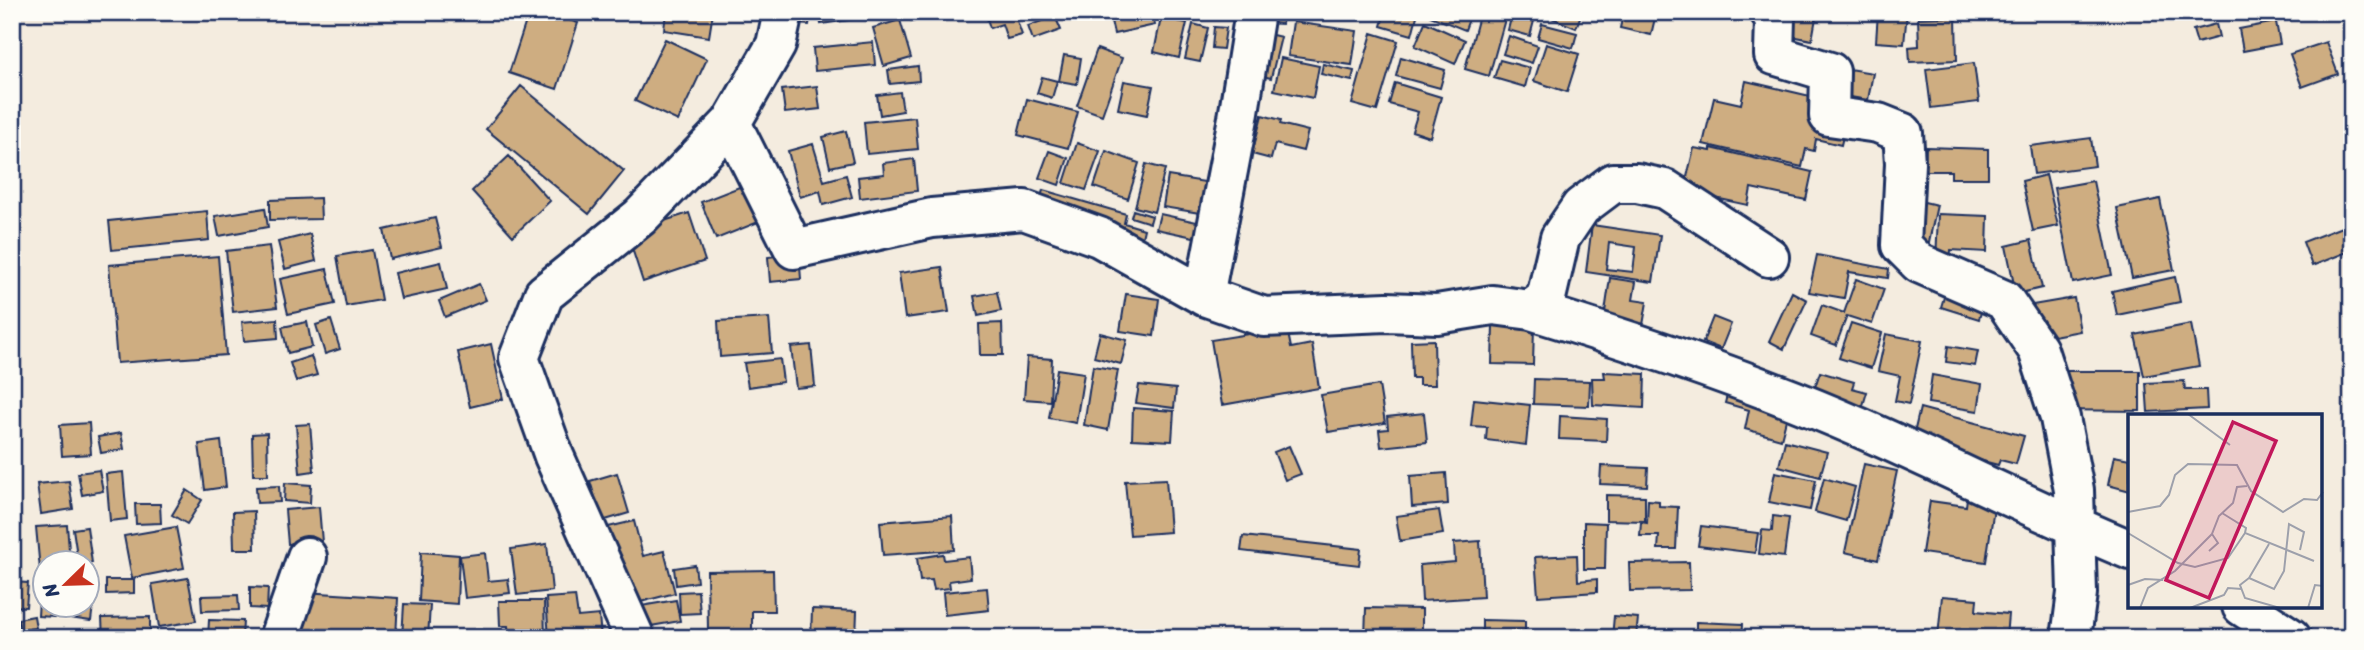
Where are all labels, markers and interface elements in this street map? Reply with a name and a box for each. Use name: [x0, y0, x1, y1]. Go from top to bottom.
inset map: [2128, 414, 2322, 608]
north arrow: [32, 548, 102, 618]
text: N: [33, 577, 69, 604]

